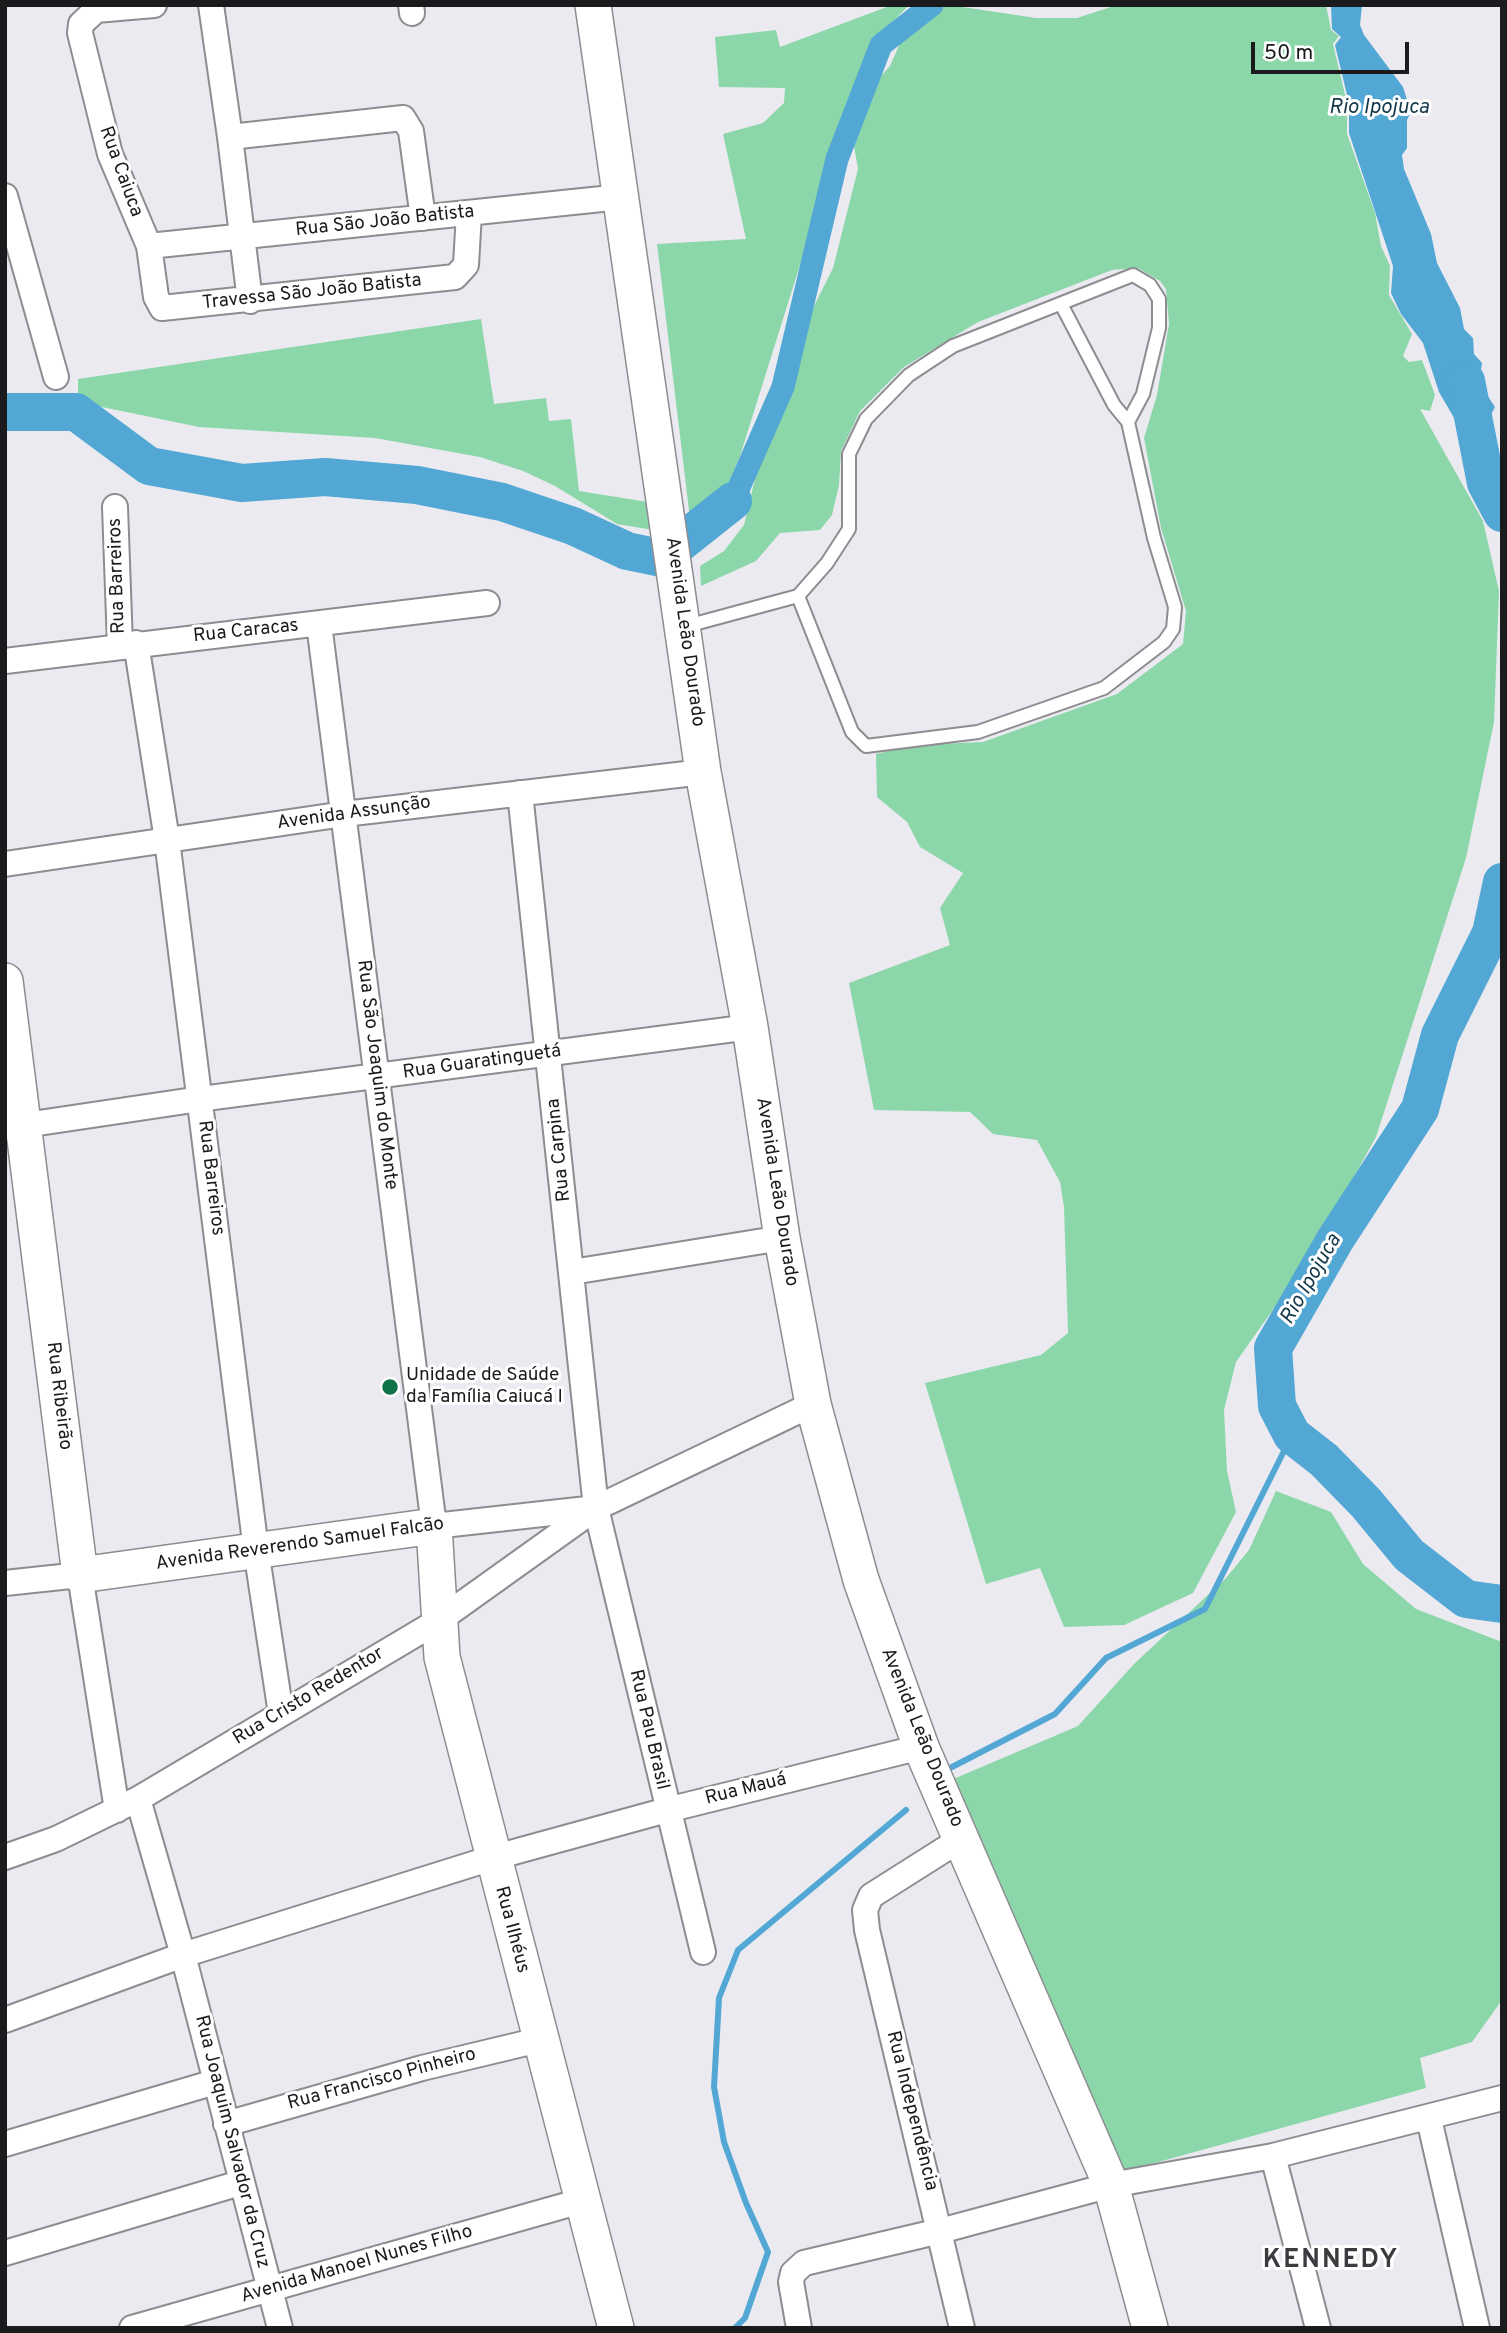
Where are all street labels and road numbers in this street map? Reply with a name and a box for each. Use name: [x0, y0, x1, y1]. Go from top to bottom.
street label: Rua Caiuca: [93, 124, 147, 220]
street label: Rua São João Batista: [294, 201, 476, 243]
street label: Travessa São João Batista: [201, 270, 423, 316]
street label: Rua Barreiros: [105, 518, 131, 634]
street label: Avenida Leão Dourado: [659, 536, 709, 728]
street label: Rua Caracas: [192, 615, 300, 649]
street label: Avenida Assunção: [276, 792, 432, 836]
street label: Rua São Joaquim do Monte: [351, 959, 401, 1191]
street label: Rua Guaratinguetá: [401, 1041, 563, 1085]
street label: Avenida Leão Dourado: [750, 1096, 802, 1288]
street label: Rua Carpina: [543, 1097, 577, 1203]
street label: Rua Barreiros: [192, 1119, 228, 1237]
street label: Rua Ribeirão: [40, 1341, 76, 1451]
street label: Avenida Reverendo Samuel Falcão: [154, 1513, 446, 1577]
street label: Rua Cristo Redentor: [229, 1643, 389, 1751]
street label: Avenida Leão Dourado: [875, 1645, 967, 1831]
street label: Rua Pau Brasil: [623, 1668, 673, 1792]
street label: Rua Mauá: [703, 1769, 789, 1811]
street label: Rua Ilhéus: [488, 1884, 534, 1976]
street label: Rua Joaquim Salvador da Cruz: [189, 2013, 273, 2271]
street label: Rua Independência: [880, 2029, 942, 2193]
street label: Rua Francisco Pinheiro: [285, 2044, 479, 2116]
street label: Avenida Manoel Nunes Filho: [239, 2221, 475, 2309]

